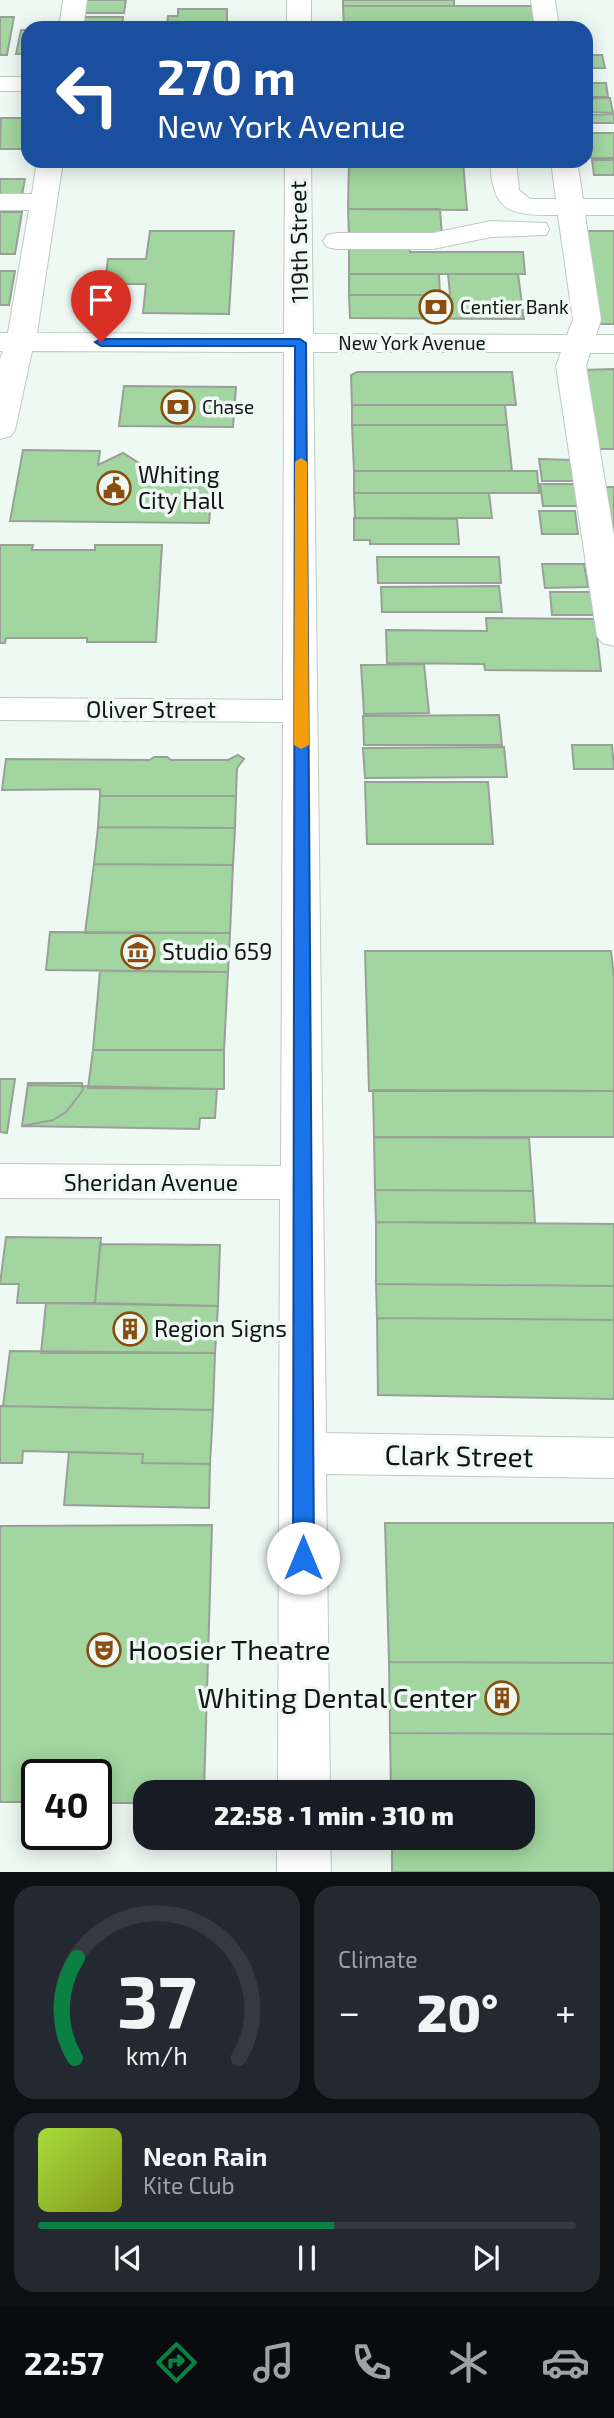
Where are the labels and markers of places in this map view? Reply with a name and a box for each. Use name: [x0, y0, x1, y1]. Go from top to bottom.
pin: [71, 270, 131, 342]
bank icon: Centier Bank: [417, 288, 455, 326]
place label: Centier Bank: [460, 295, 569, 318]
bank icon: Chase: [159, 388, 197, 426]
place label: Chase: [202, 395, 254, 418]
place label: Whiting City Hall: [138, 460, 224, 514]
public building icon: Whiting City Hall: [95, 469, 133, 507]
museum icon: Studio 659: [119, 933, 157, 971]
place label: Studio 659: [162, 937, 272, 965]
building icon: Region Signs: [111, 1310, 149, 1348]
place label: Region Signs: [154, 1314, 287, 1342]
theatre icon: Hoosier Theatre: [85, 1631, 123, 1669]
place label: Hoosier Theatre: [128, 1632, 330, 1666]
building icon: Whiting Dental Center: [483, 1679, 521, 1717]
place label: Whiting Dental Center: [198, 1680, 477, 1714]

